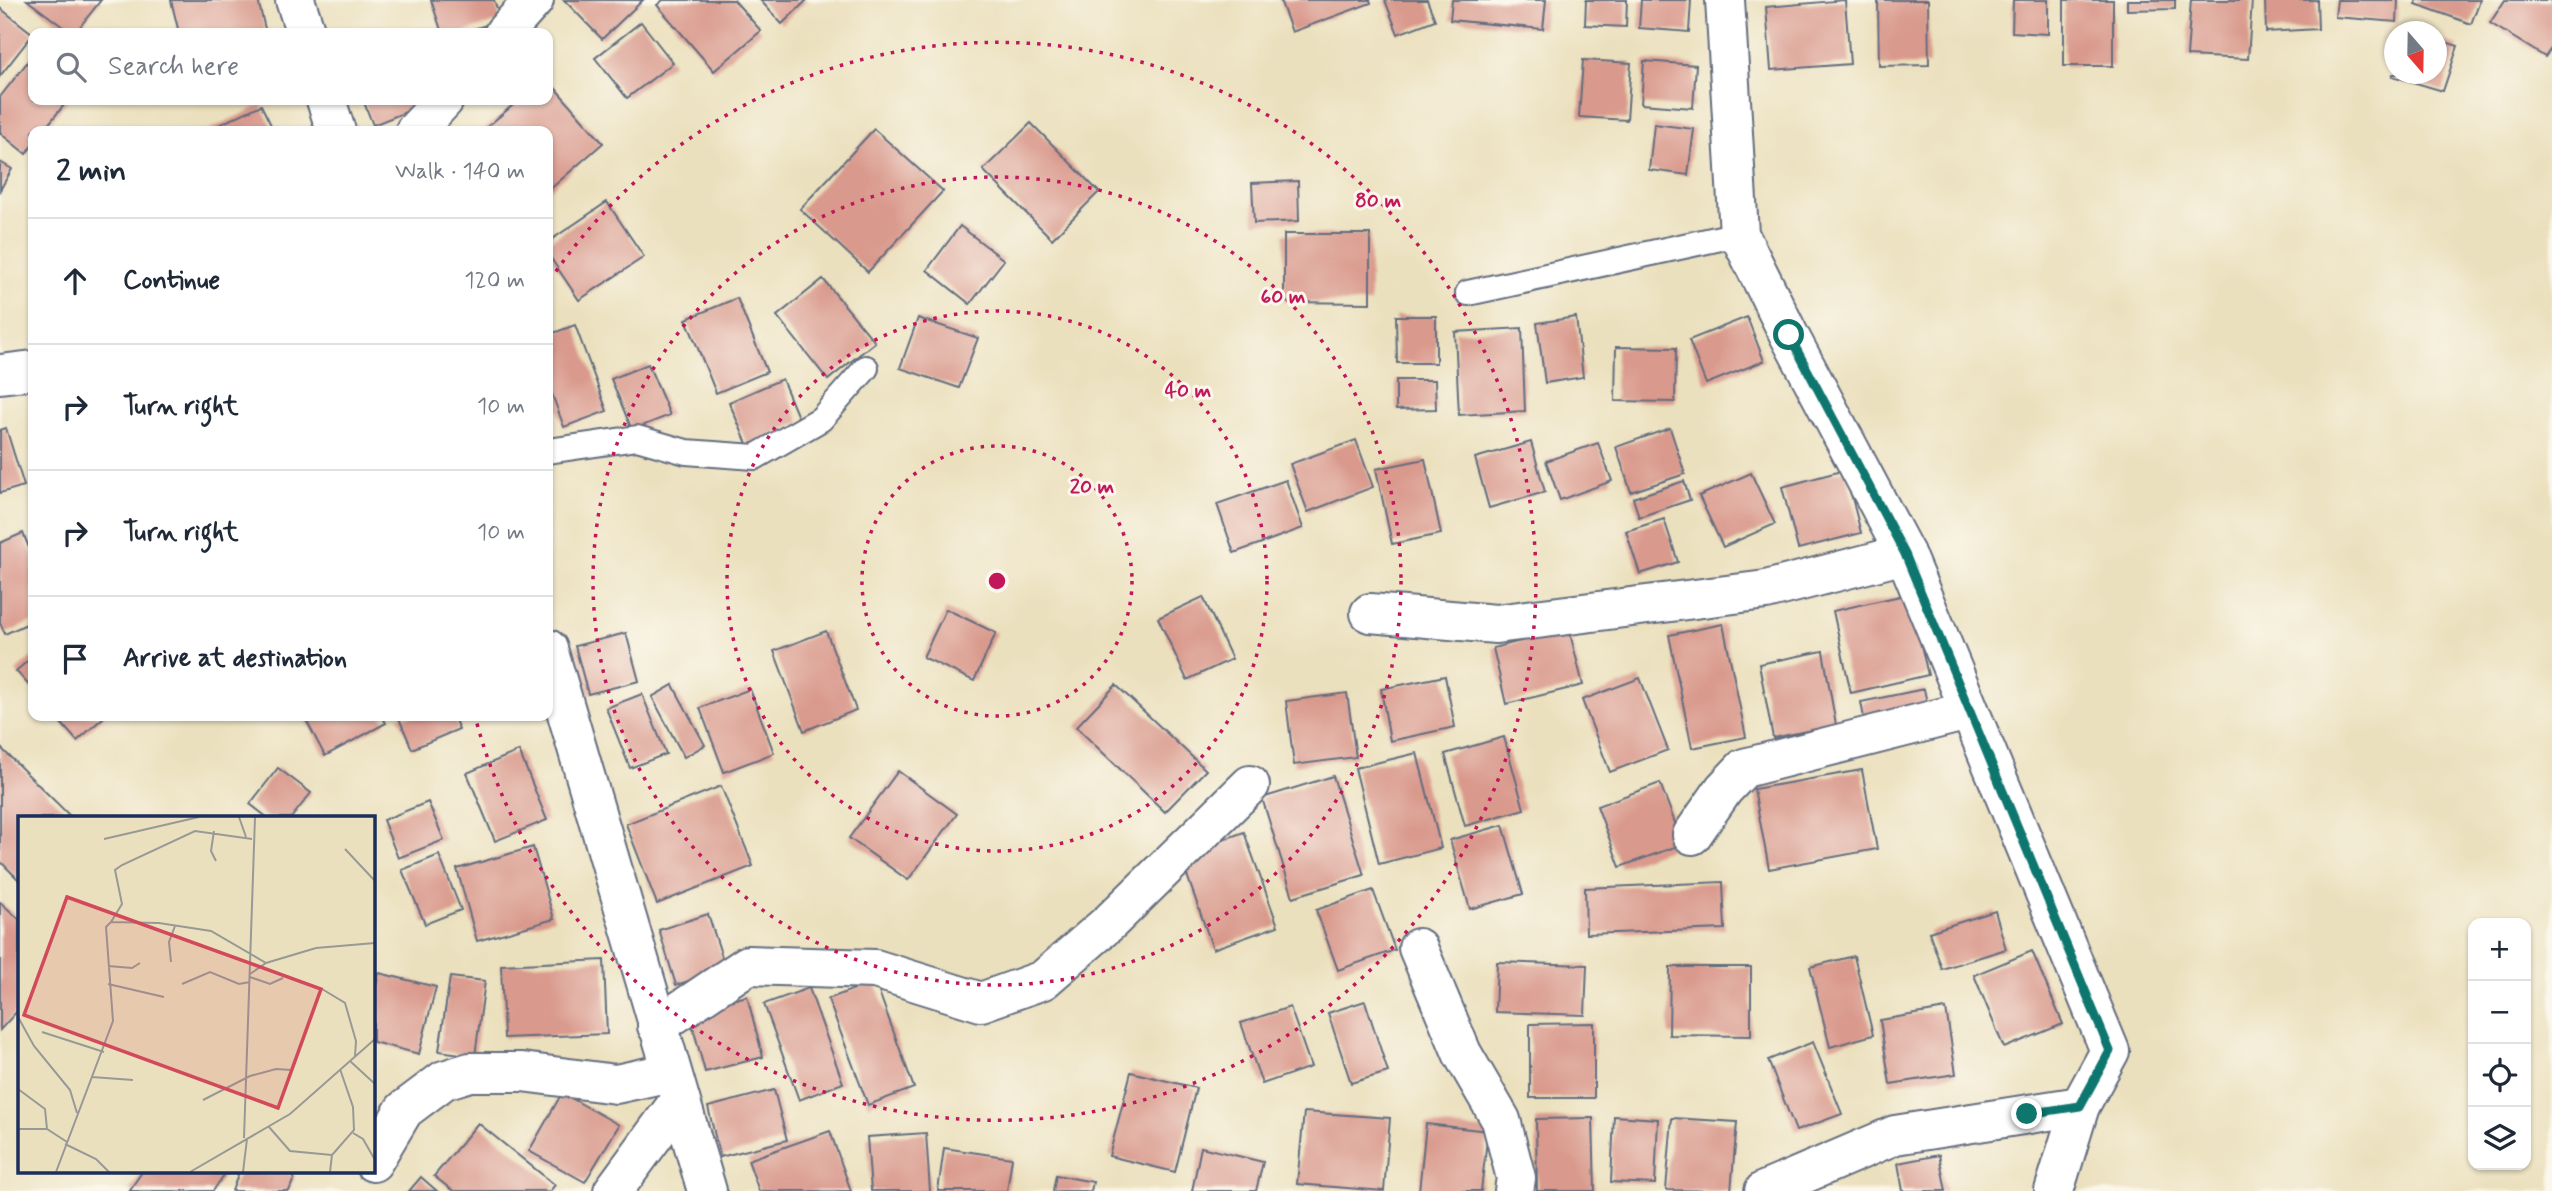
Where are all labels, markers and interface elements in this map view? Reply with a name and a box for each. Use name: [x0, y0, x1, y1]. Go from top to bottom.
north arrow: [2384, 21, 2447, 84]
search box: [28, 28, 553, 105]
icon: search: [52, 48, 90, 86]
text: Search here: [108, 50, 239, 84]
text: 2 min: [56, 152, 126, 191]
text: Walk · 140 m: [395, 157, 525, 187]
text: 80 m: [1355, 187, 1401, 215]
icon: ahead: [56, 262, 94, 300]
text: Continue: [123, 264, 220, 298]
text: 120 m: [464, 266, 525, 296]
text: 60 m: [1260, 283, 1306, 311]
route start: [1773, 319, 1804, 350]
text: 40 m: [1165, 377, 1212, 405]
icon: right: [56, 388, 94, 426]
text: Turn right: [123, 390, 239, 424]
text: 10 m: [477, 392, 525, 422]
text: 20 m: [1070, 473, 1115, 501]
icon: right: [56, 514, 94, 552]
text: Turn right: [123, 516, 239, 550]
text: 10 m: [477, 518, 525, 548]
centre of rings: [985, 569, 1009, 593]
icon: arrive: [56, 640, 94, 678]
text: Arrive at destination: [123, 642, 347, 676]
inset map: [18, 816, 374, 1174]
map controls: [2468, 918, 2531, 1170]
button: +: [2468, 918, 2531, 981]
button: −: [2468, 981, 2531, 1044]
button: locate: [2468, 1044, 2531, 1107]
route end: [2011, 1098, 2042, 1129]
button: layers: [2468, 1107, 2531, 1170]

